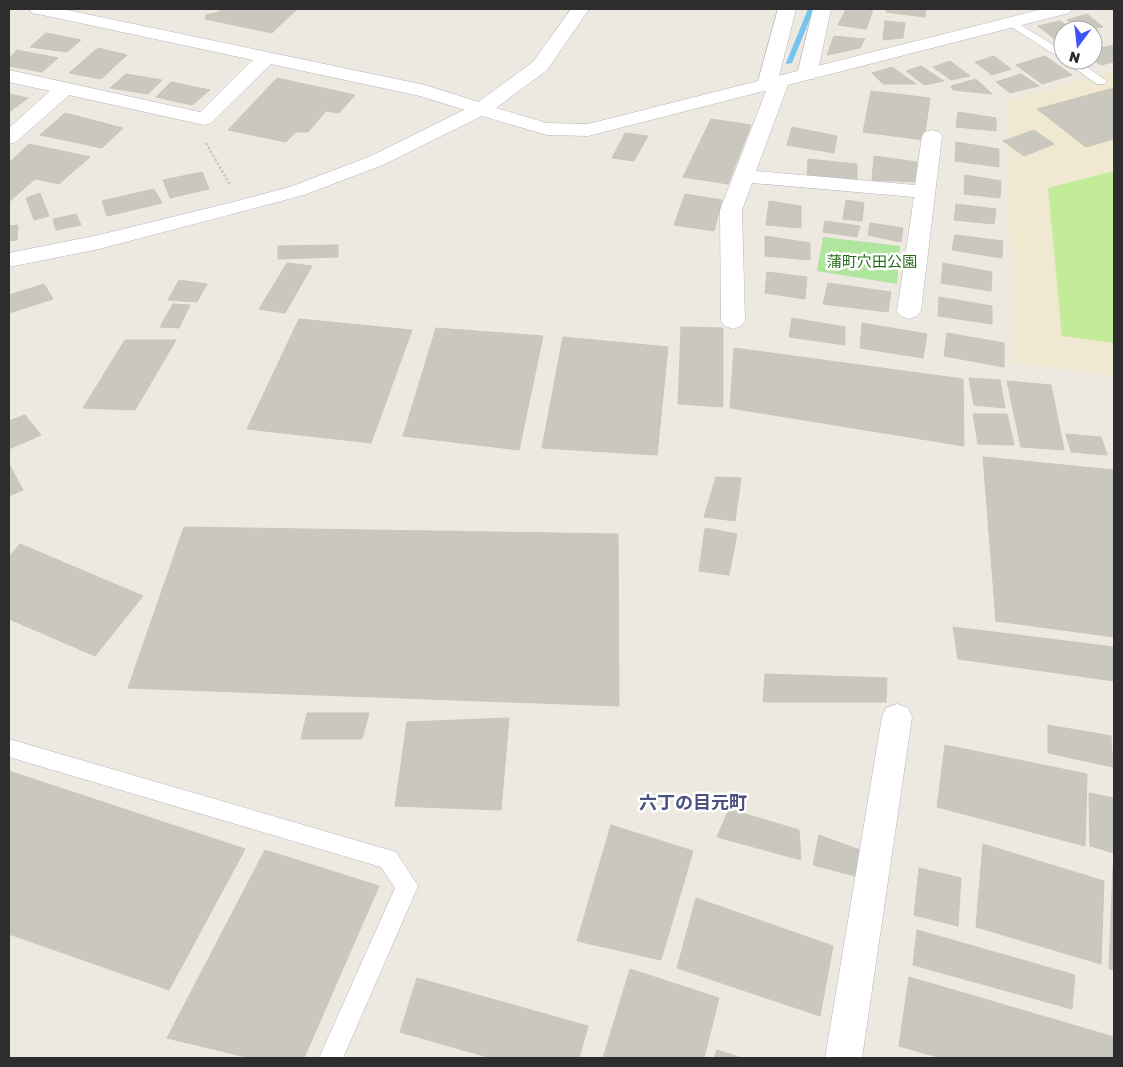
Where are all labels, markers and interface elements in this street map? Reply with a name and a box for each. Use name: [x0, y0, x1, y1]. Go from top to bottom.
north arrow: [1053, 20, 1103, 70]
text: N: [1067, 48, 1082, 68]
park label: 蒲町穴田公園: [827, 252, 917, 270]
district label: 六丁の目元町: [639, 791, 747, 813]

